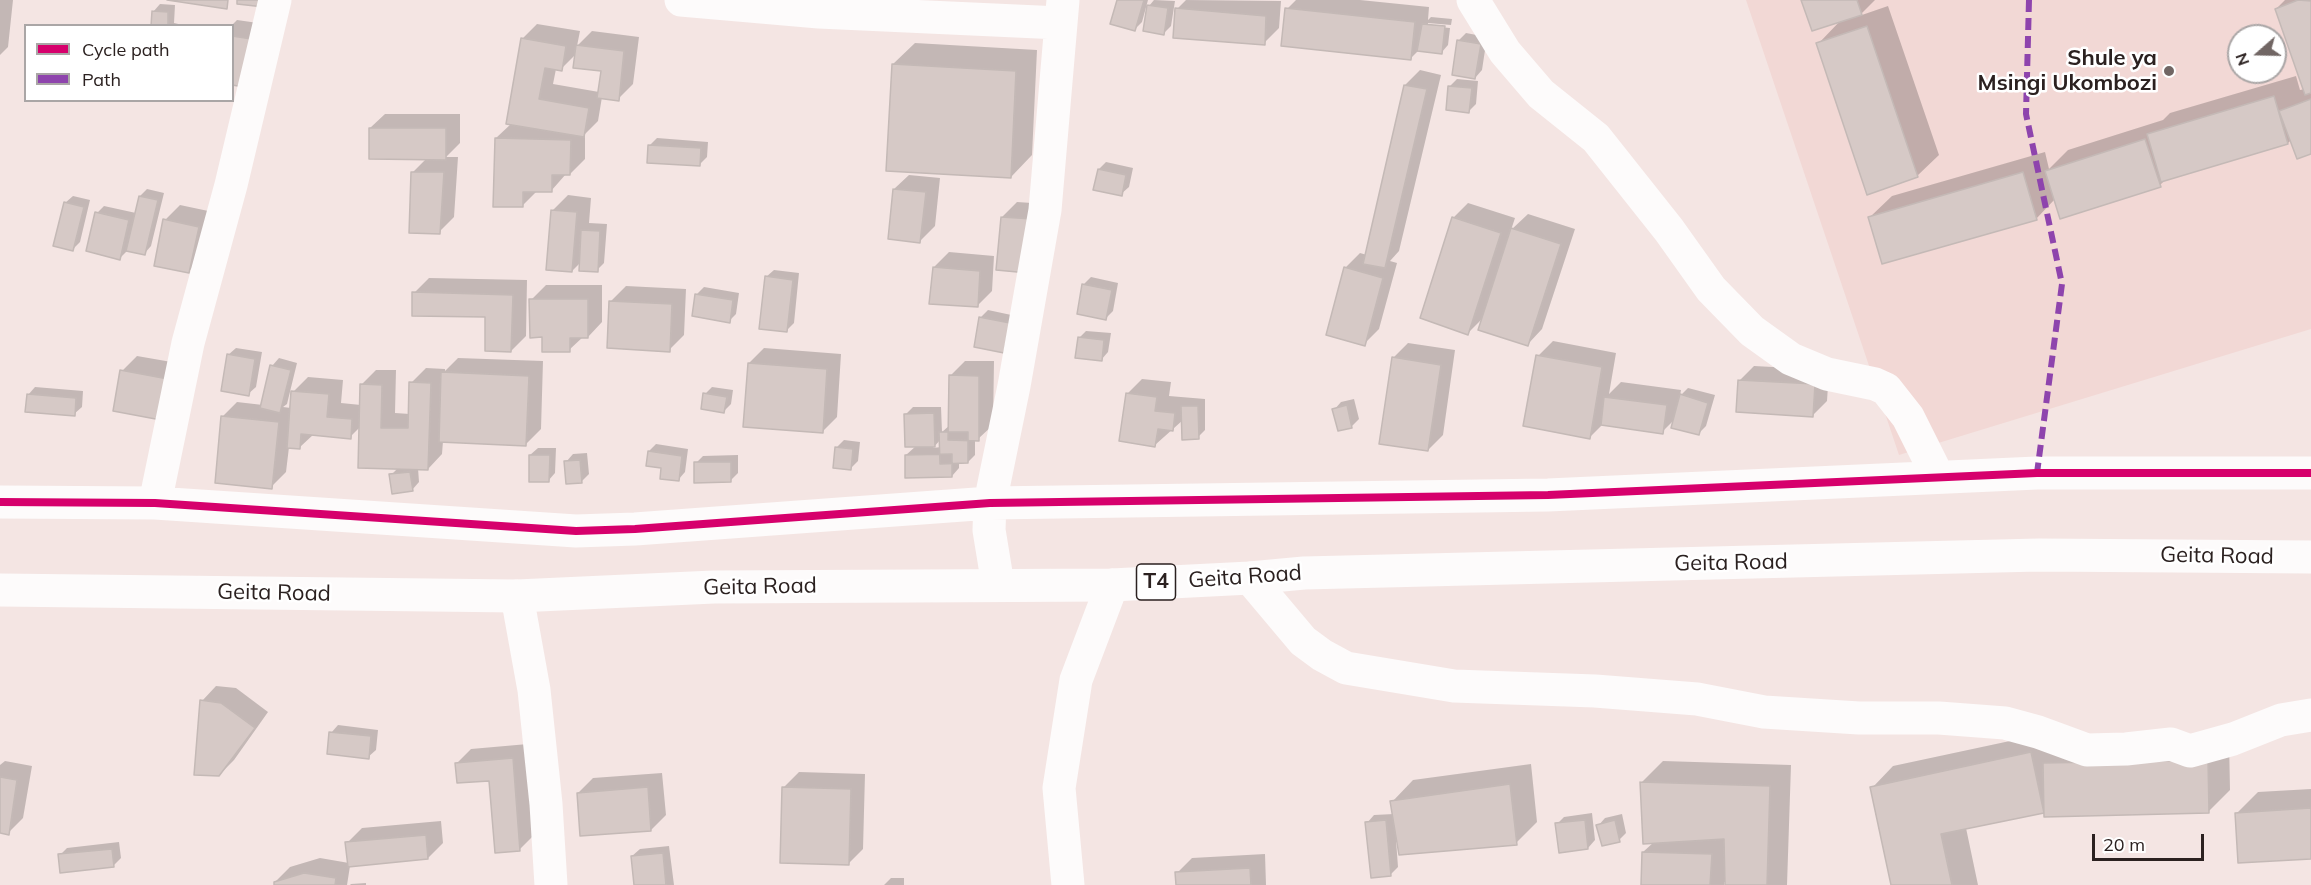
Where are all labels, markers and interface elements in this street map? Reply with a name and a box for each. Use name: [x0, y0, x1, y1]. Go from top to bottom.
legend: [24, 24, 234, 102]
north arrow: [2227, 24, 2287, 84]
text: Cycle path: [82, 38, 169, 61]
place label: Shule ya Msingi Ukombozi: [1978, 45, 2157, 96]
text: N: [2230, 50, 2253, 69]
marker: Shule ya Msingi Ukombozi: [2162, 64, 2176, 78]
text: Path: [82, 68, 121, 91]
street label: Geita Road: [2160, 542, 2274, 570]
street label: Geita Road: [1674, 549, 1788, 577]
street label: Geita Road: [1187, 560, 1303, 594]
road number: T4: [1136, 564, 1176, 600]
street label: Geita Road: [703, 573, 817, 601]
street label: Geita Road: [217, 579, 331, 607]
scale bar: [2095, 822, 2208, 860]
text: 20 m: [2103, 833, 2145, 856]

